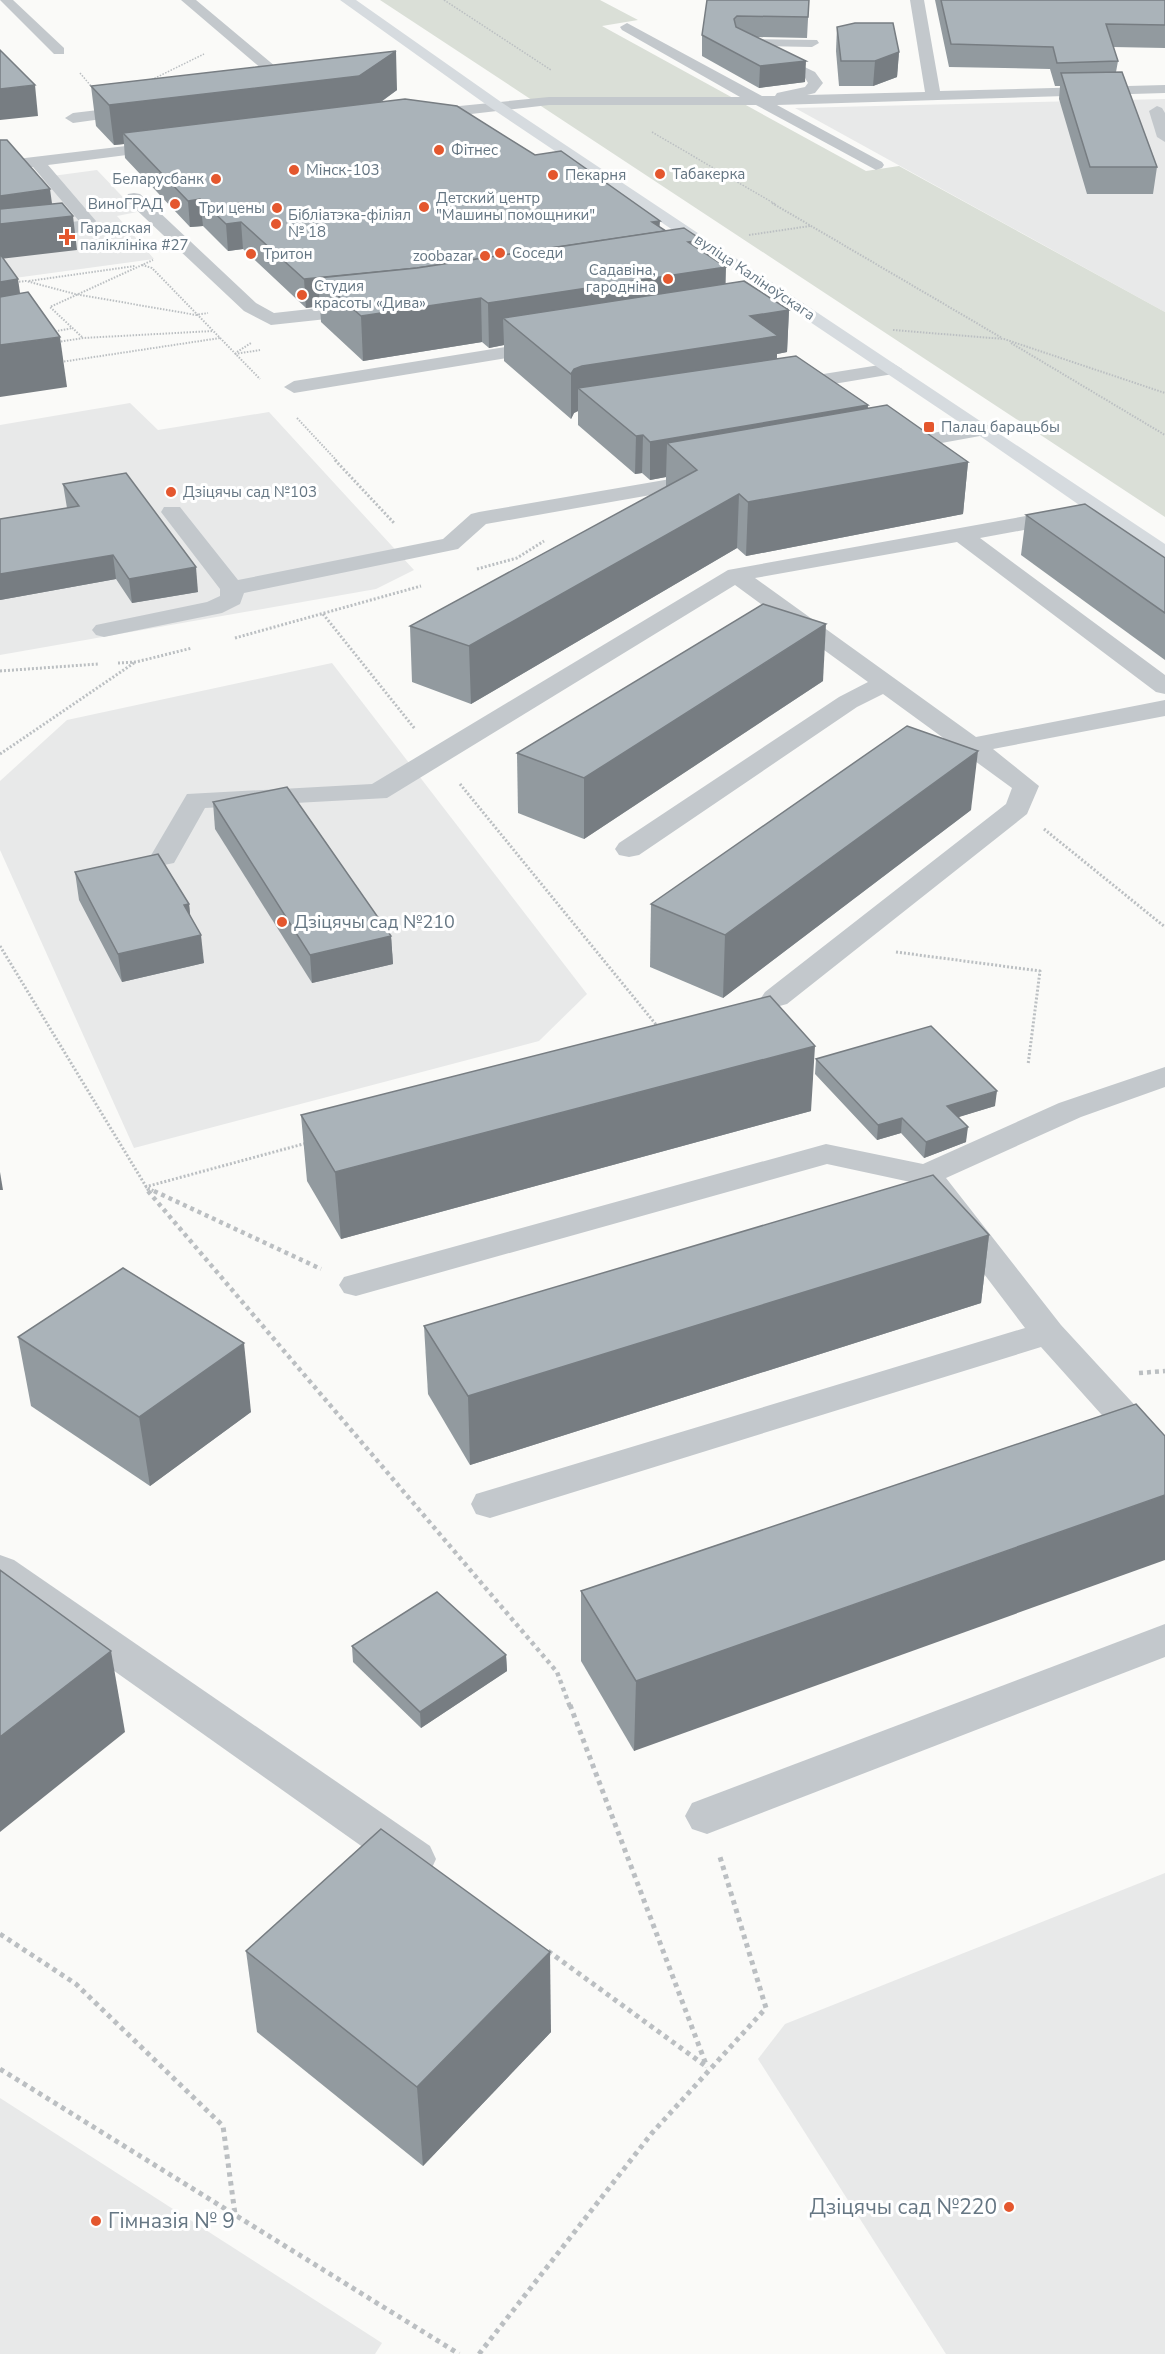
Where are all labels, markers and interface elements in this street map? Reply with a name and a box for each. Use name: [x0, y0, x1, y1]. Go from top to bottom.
place label: Фітнес: [451, 140, 498, 160]
marker: Фітнес: [432, 143, 446, 157]
place label: Мінск-103: [306, 160, 380, 180]
marker: Мінск-103: [287, 163, 301, 177]
place label: Табакерка: [672, 164, 745, 184]
place label: Пекарня: [565, 165, 626, 185]
marker: Табакерка: [653, 167, 667, 181]
marker: Пекарня: [546, 168, 560, 182]
place label: Беларусбанк: [112, 169, 204, 189]
marker: Беларусбанк: [209, 172, 223, 186]
place label: Детский центр "Машины помощники": [436, 188, 595, 225]
place label: ВиноГРАД: [88, 194, 163, 214]
marker: ВиноГРАД: [168, 197, 182, 211]
place label: Три цены: [199, 198, 265, 218]
marker: Детский центр "Машины помощники": [417, 200, 431, 214]
marker: Три цены: [270, 201, 284, 215]
place label: Бібліатэка-філіял № 18: [288, 205, 411, 242]
marker: Бібліатэка-філіял № 18: [269, 217, 283, 231]
place label: Гарадская паліклініка #27: [80, 218, 188, 255]
marker: Гарадская паліклініка #27: [58, 228, 76, 246]
street label: вуліца Каліноўскага: [691, 229, 819, 325]
place label: Соседи: [512, 243, 563, 263]
place label: Тритон: [263, 244, 312, 264]
place label: zoobazar: [413, 246, 474, 266]
marker: Соседи: [493, 246, 507, 260]
marker: Тритон: [244, 247, 258, 261]
marker: zoobazar: [478, 249, 492, 263]
place label: Садавіна, гародніна: [586, 260, 656, 297]
marker: Садавіна, гародніна: [661, 272, 675, 286]
place label: Студия красоты «Дива»: [314, 276, 426, 313]
marker: Студия красоты «Дива»: [295, 288, 309, 302]
place label: Палац барацьбы: [941, 417, 1060, 437]
marker: Палац барацьбы: [922, 420, 936, 434]
place label: Дзіцячы сад №103: [183, 482, 317, 502]
marker: Дзіцячы сад №103: [164, 485, 178, 499]
place label: Дзіцячы сад №210: [294, 910, 455, 934]
marker: Дзіцячы сад №210: [275, 915, 289, 929]
place label: Дзіцячы сад №220: [809, 2193, 997, 2221]
marker: Дзіцячы сад №220: [1002, 2200, 1016, 2214]
place label: Гімназія № 9: [108, 2207, 235, 2235]
marker: Гімназія № 9: [89, 2214, 103, 2228]

